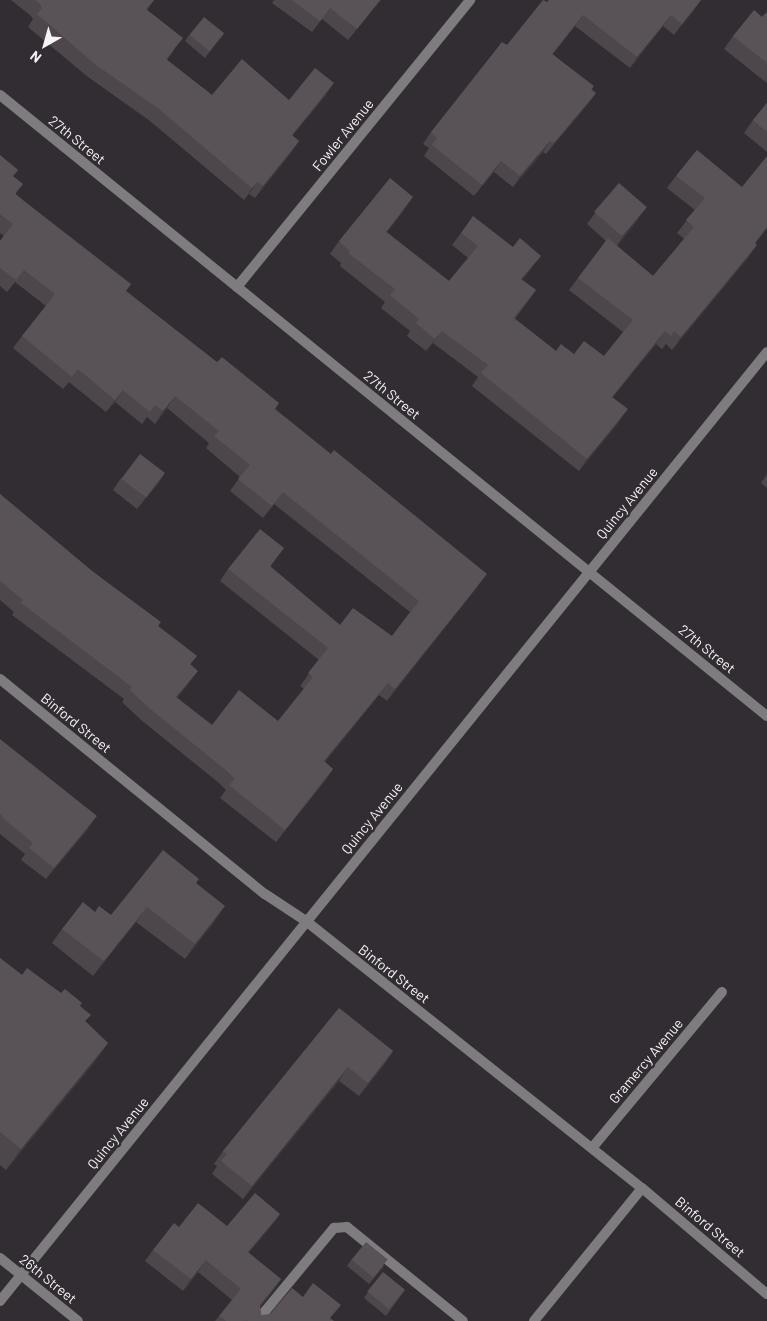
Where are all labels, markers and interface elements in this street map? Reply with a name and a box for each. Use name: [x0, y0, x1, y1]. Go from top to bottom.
north arrow: [20, 20, 70, 70]
text: N: [27, 48, 44, 67]
street label: Fowler Avenue: [309, 96, 377, 174]
street label: 27th Street: [45, 112, 109, 168]
street label: 27th Street: [360, 367, 424, 423]
street label: Quincy Avenue: [593, 464, 661, 542]
street label: 27th Street: [675, 621, 739, 677]
street label: Binford Street: [37, 690, 115, 756]
street label: Quincy Avenue: [338, 779, 406, 857]
street label: Binford Street: [355, 941, 433, 1007]
street label: Gramercy Avenue: [606, 1015, 686, 1107]
street label: Quincy Avenue: [84, 1094, 152, 1172]
street label: Binford Street: [672, 1193, 748, 1261]
street label: 26th Street: [16, 1251, 80, 1307]

